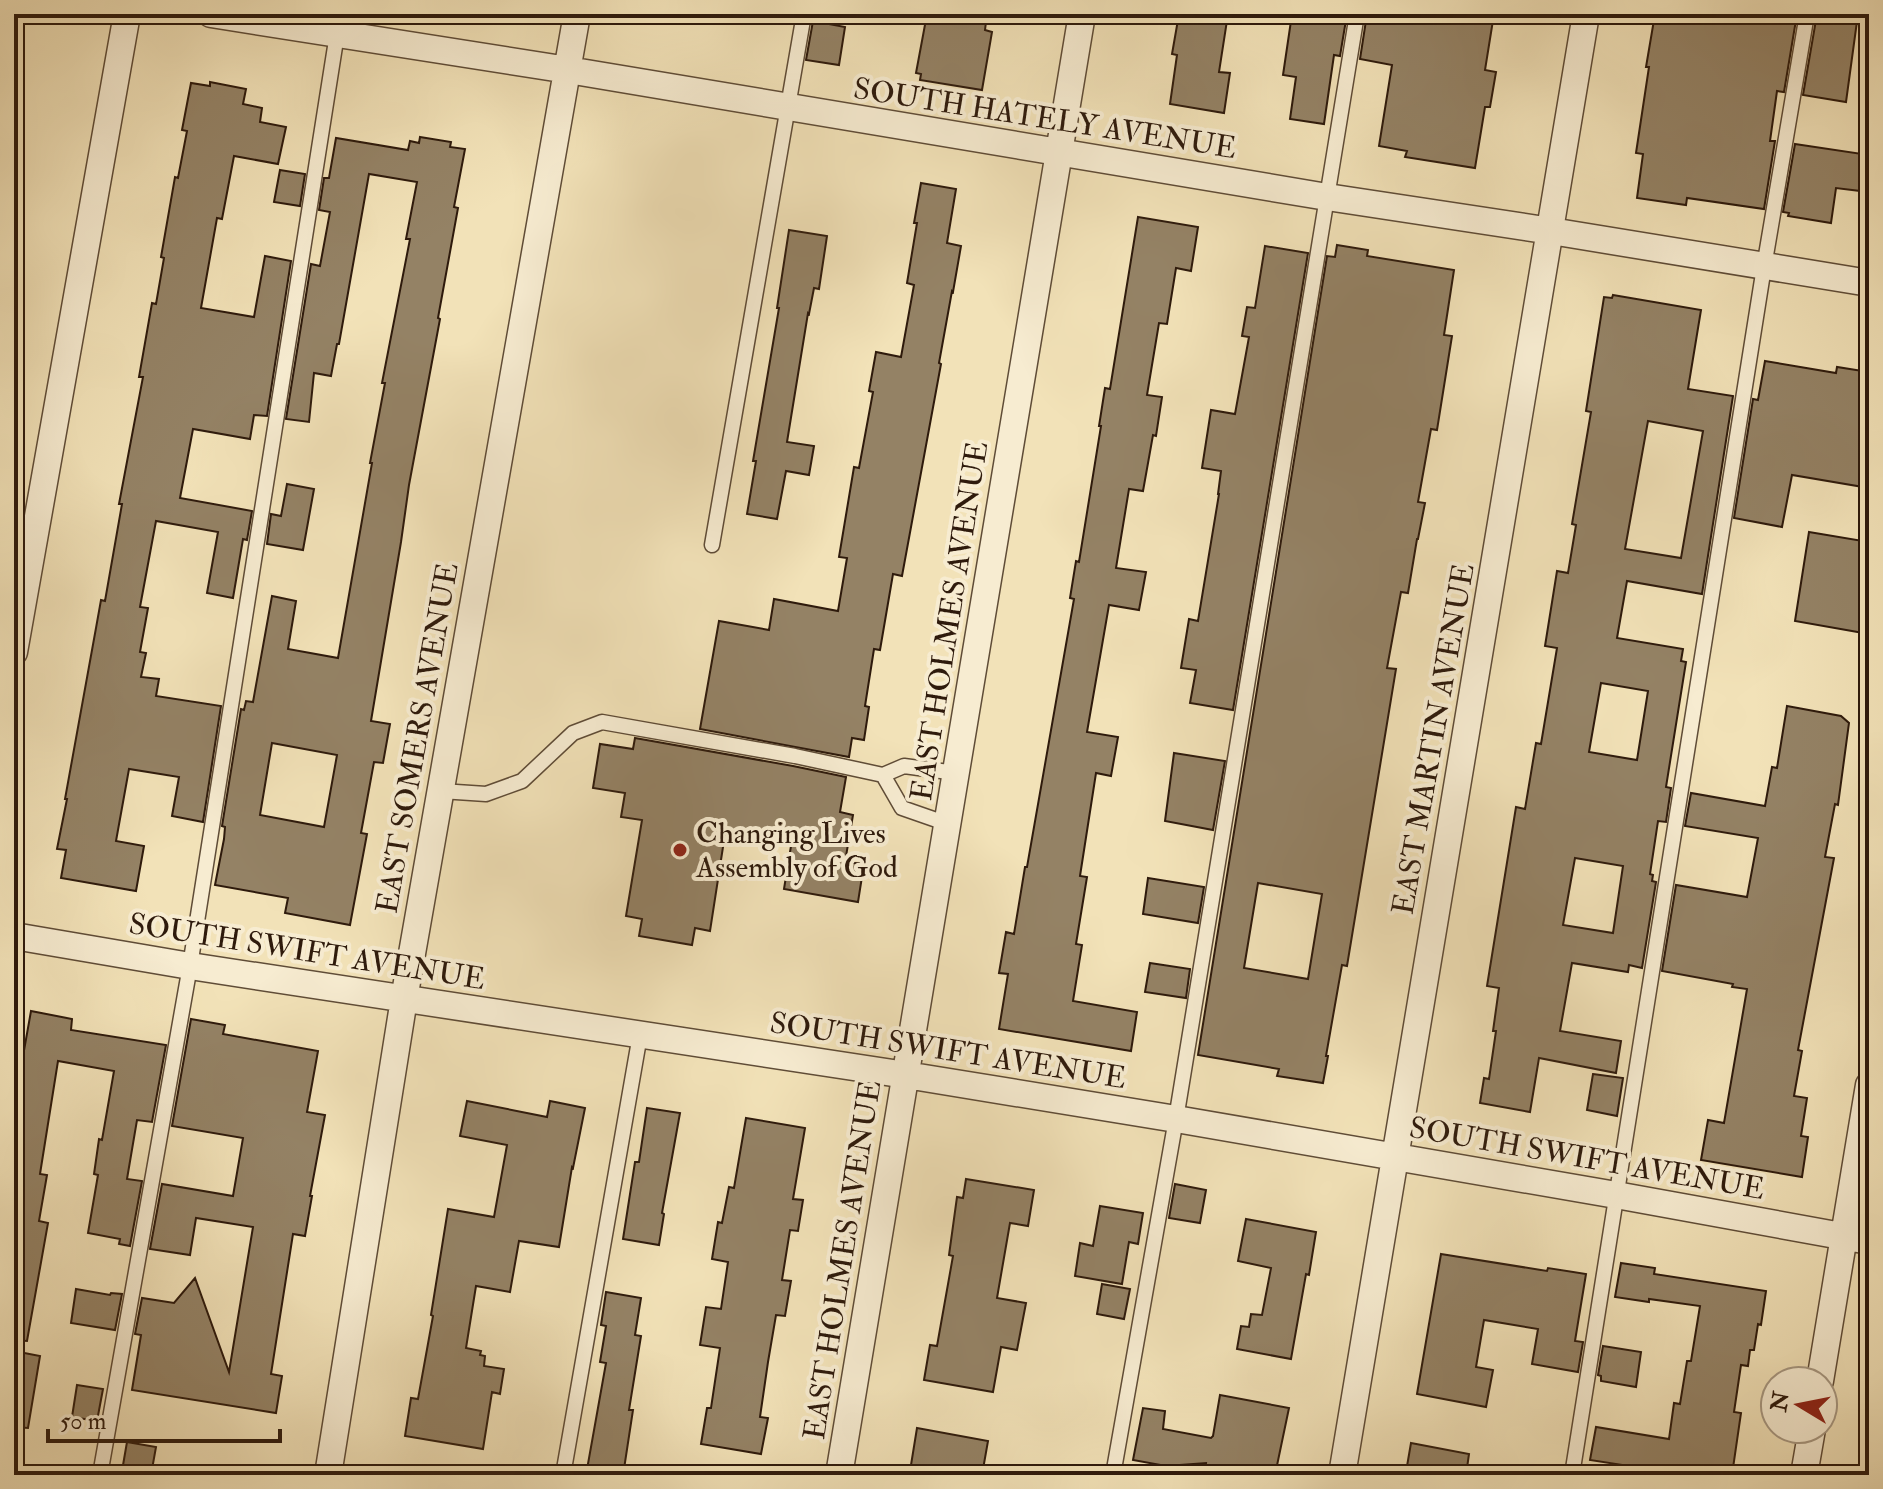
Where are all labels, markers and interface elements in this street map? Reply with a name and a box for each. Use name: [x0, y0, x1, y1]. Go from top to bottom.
street label: SOUTH HATELY AVENUE: [851, 70, 1239, 167]
street label: EAST HOLMES AVENUE: [903, 439, 996, 803]
street label: EAST SOMERS AVENUE: [368, 560, 467, 916]
street label: EAST MARTIN AVENUE: [1384, 561, 1483, 918]
place label: Changing Lives Assembly of God: [695, 815, 898, 886]
marker: Changing Lives Assembly of God: [671, 841, 689, 859]
street label: SOUTH SWIFT AVENUE: [126, 905, 488, 998]
street label: SOUTH SWIFT AVENUE: [767, 1004, 1129, 1097]
street label: EAST HOLMES AVENUE: [796, 1078, 889, 1442]
street label: SOUTH SWIFT AVENUE: [1406, 1109, 1767, 1208]
north arrow: [1759, 1365, 1839, 1445]
text: N: [1765, 1389, 1796, 1415]
scale bar: [48, 1393, 280, 1443]
text: 50 m: [60, 1406, 107, 1437]

